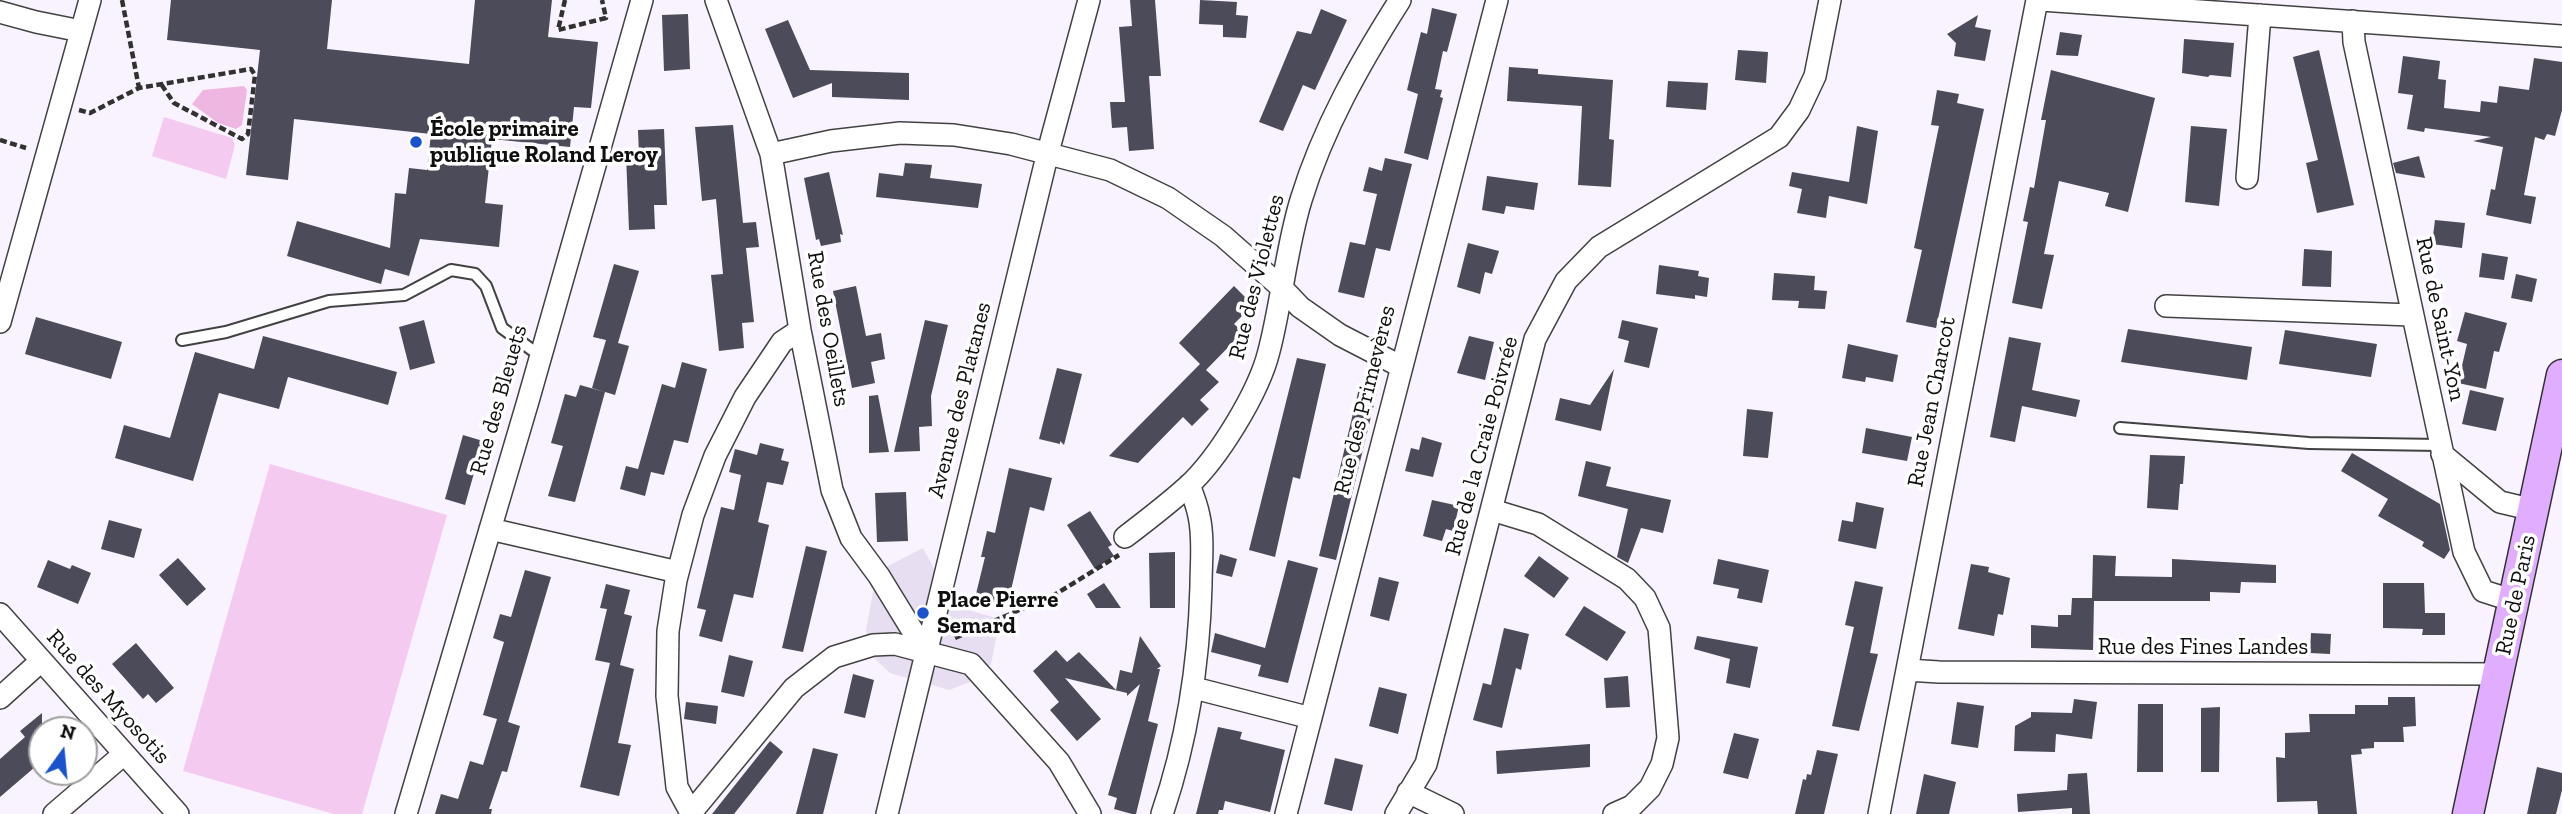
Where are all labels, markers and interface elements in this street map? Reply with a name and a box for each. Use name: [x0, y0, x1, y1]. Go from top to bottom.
place label: École primaire publique Roland Leroy: [430, 115, 658, 169]
marker: École primaire publique Roland Leroy: [408, 134, 424, 150]
street label: Rue des Violettes: [1223, 191, 1291, 363]
street label: Rue de Saint-Yon: [2409, 235, 2471, 403]
street label: Rue des Oeillets: [801, 249, 855, 409]
street label: Avenue des Platanes: [922, 299, 998, 501]
street label: Rue des Primevères: [1328, 303, 1402, 497]
street label: Rue Jean Charcot: [1902, 315, 1962, 489]
street label: Rue des Bleuets: [464, 322, 534, 478]
street label: Rue de la Craie Poivrée: [1439, 333, 1525, 559]
street label: Rue de Paris: [2490, 532, 2542, 658]
place label: Place Pierre Semard: [937, 586, 1058, 640]
marker: Place Pierre Semard: [915, 605, 931, 621]
street label: Rue des Myosotis: [40, 624, 176, 770]
street label: Rue des Fines Landes: [2098, 633, 2308, 661]
north arrow: [28, 716, 98, 786]
text: N: [58, 719, 78, 745]

